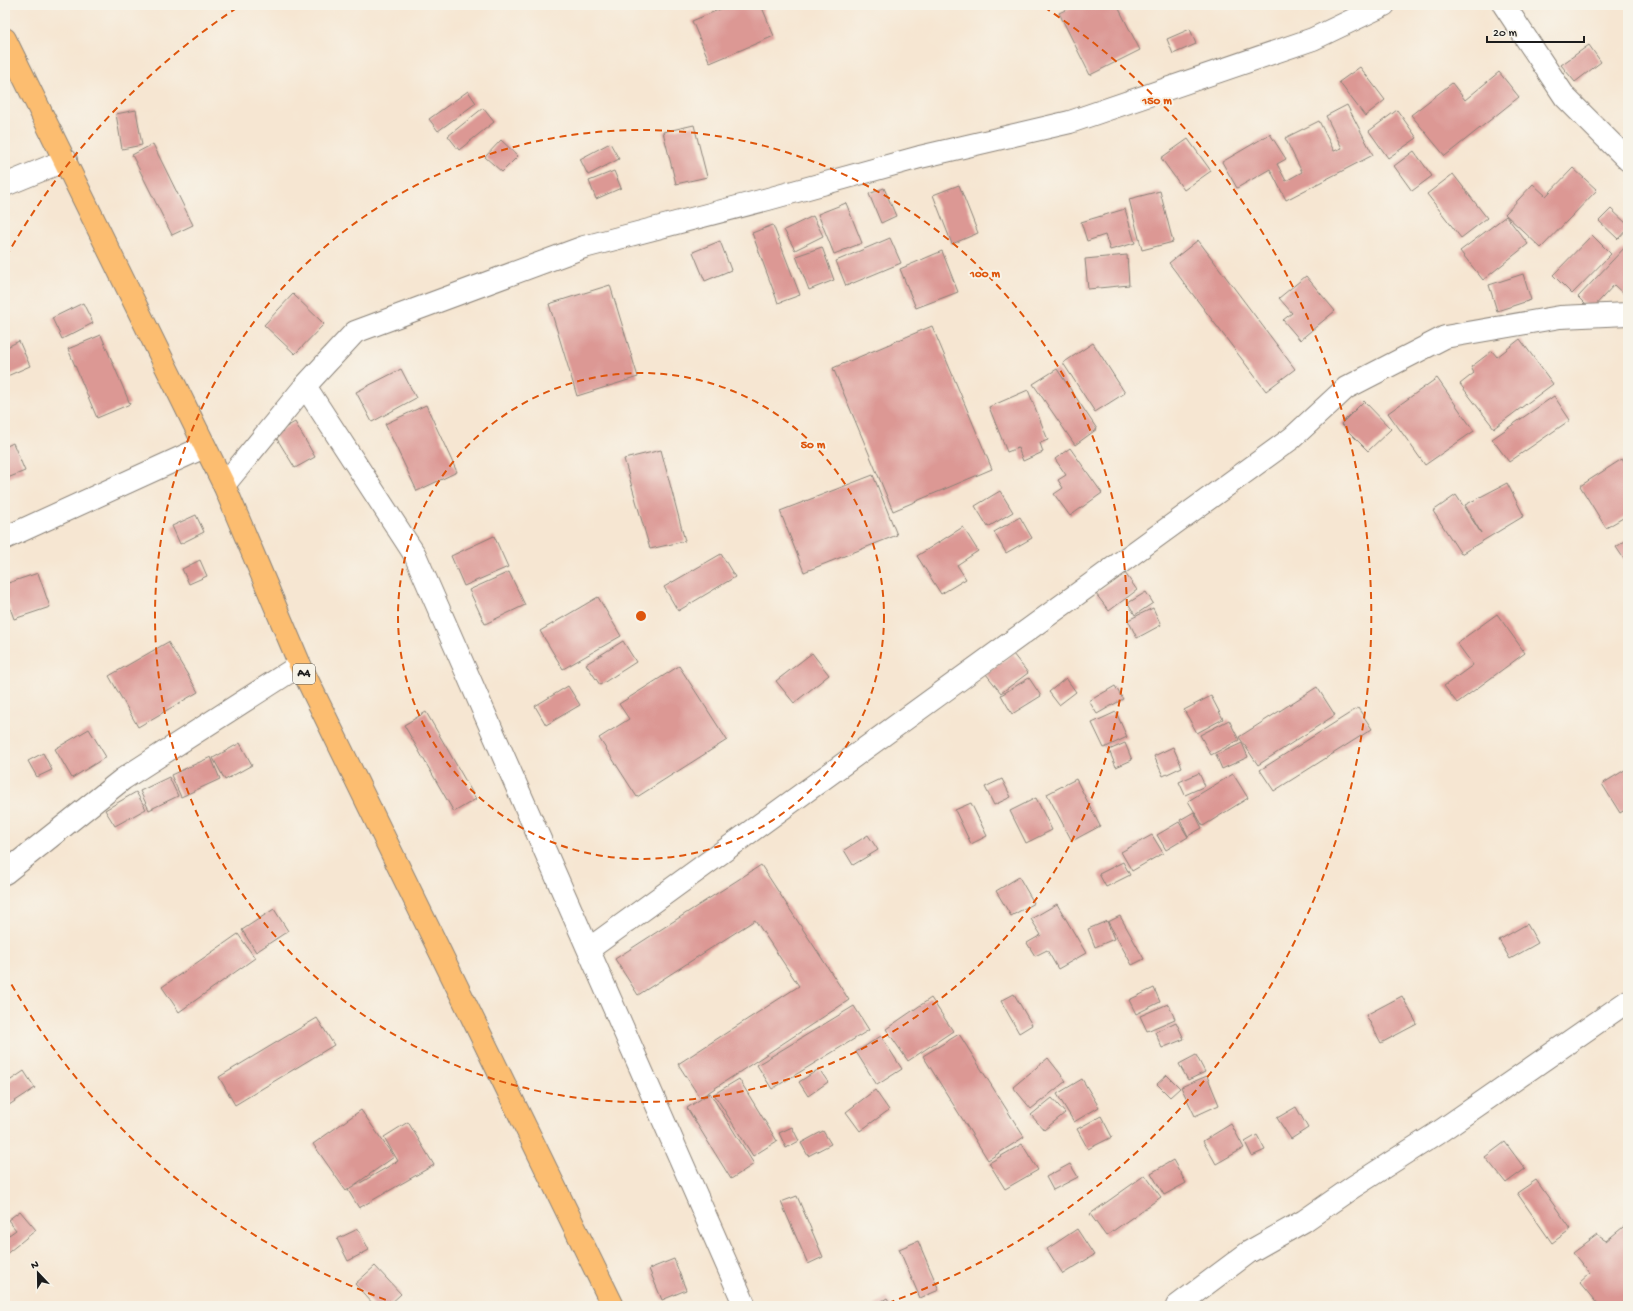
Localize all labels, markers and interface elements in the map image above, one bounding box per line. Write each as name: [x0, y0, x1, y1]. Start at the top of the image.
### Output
scale bar: [1487, 18, 1584, 44]
text: 20 m: [1493, 27, 1518, 41]
text: 150 m: [1141, 95, 1172, 109]
text: 100 m: [969, 268, 1000, 282]
text: 50 m: [801, 439, 826, 453]
centre of rings: [634, 609, 648, 623]
road number: A4: [293, 664, 315, 684]
north arrow: [18, 1253, 58, 1293]
text: N: [29, 1259, 41, 1272]

